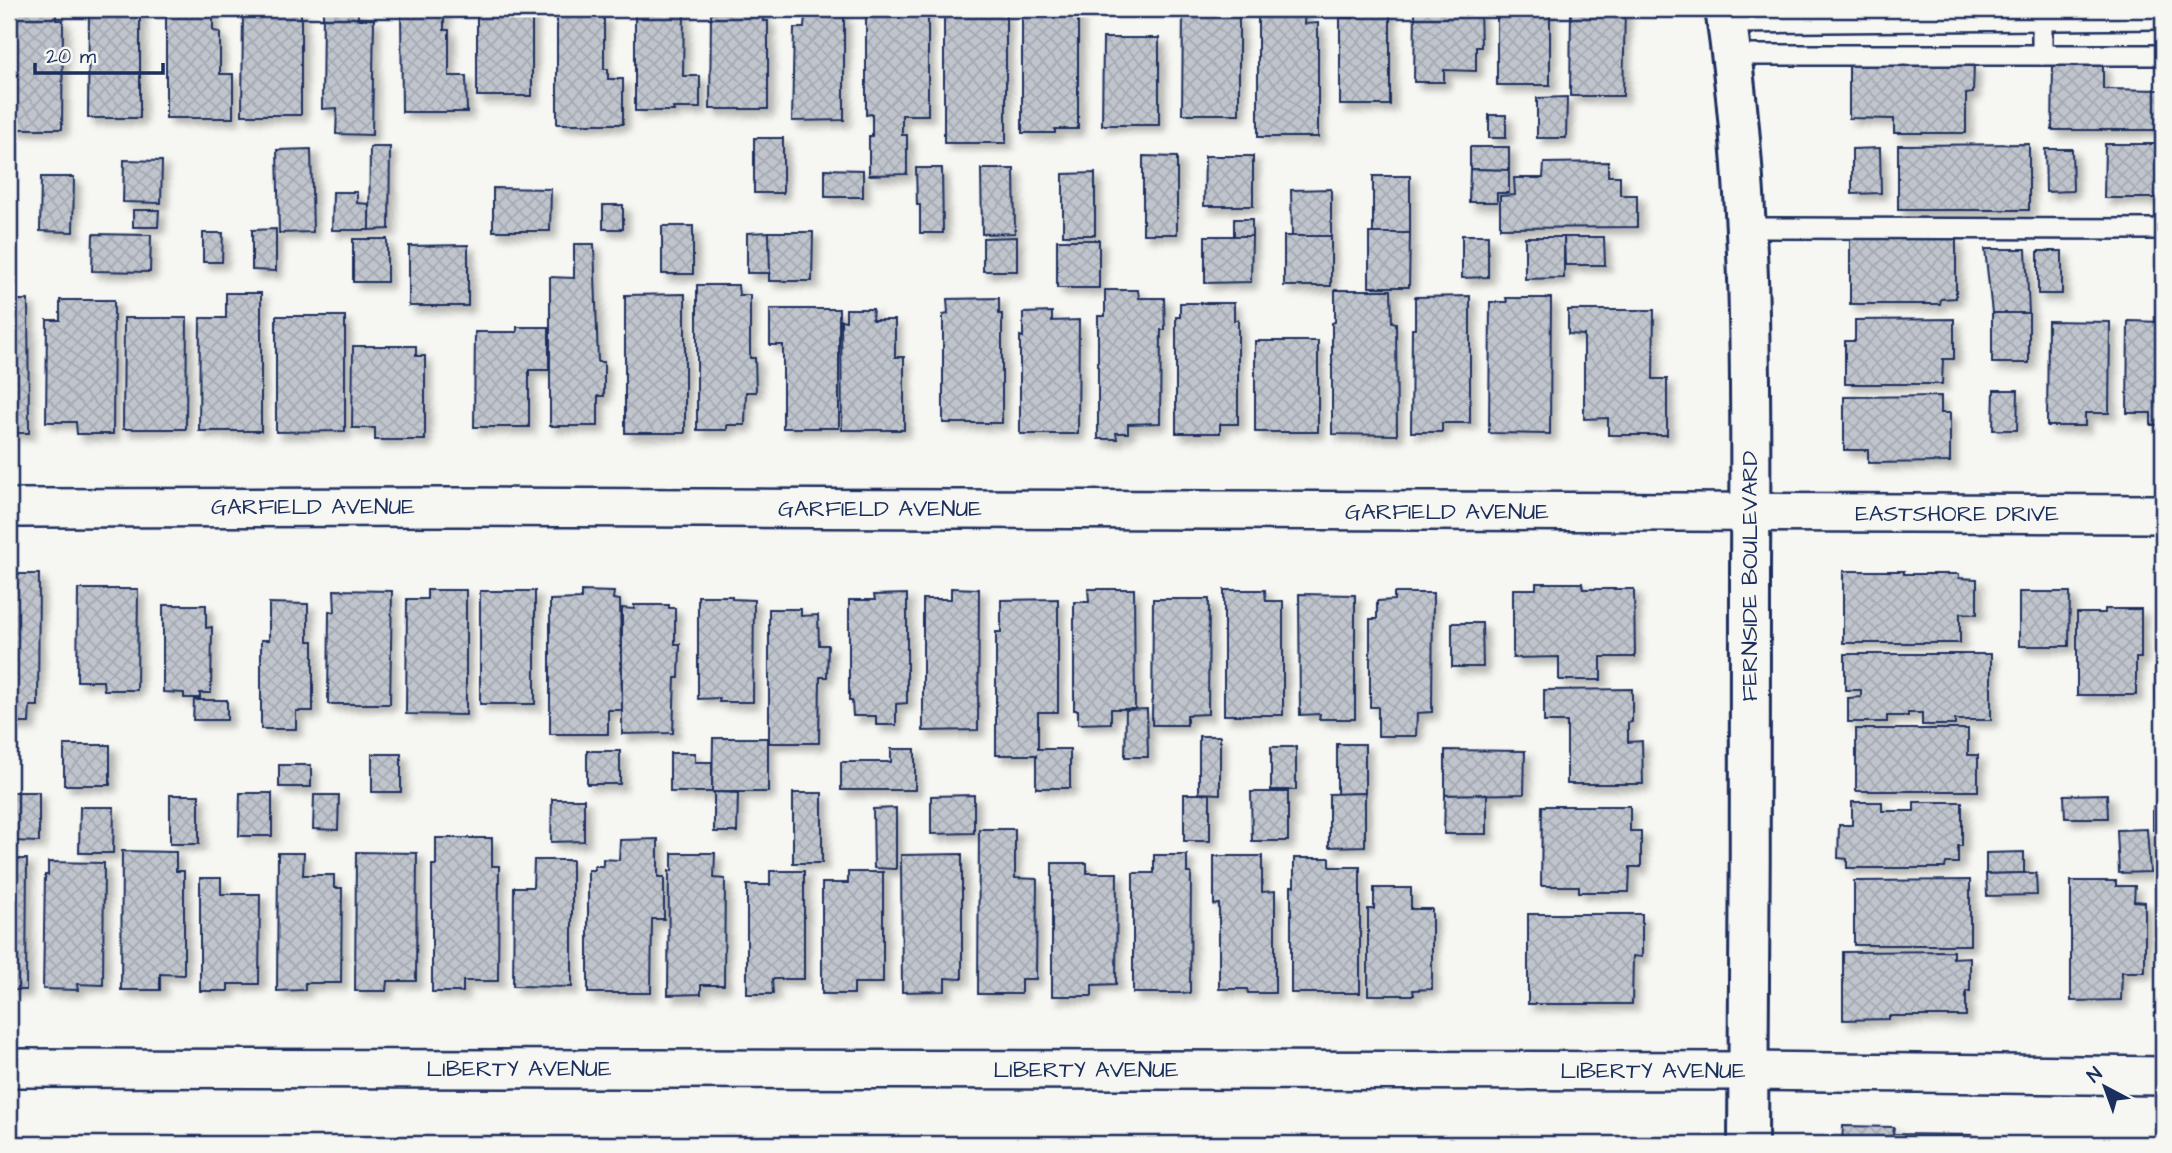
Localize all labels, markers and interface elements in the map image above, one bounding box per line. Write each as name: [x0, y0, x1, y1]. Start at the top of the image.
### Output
scale bar: [35, 32, 163, 76]
text: 20 m: [46, 42, 97, 71]
street label: FERNSIDE BOULEVARD: [1734, 450, 1766, 702]
street label: GARFIELD AVENUE: [211, 491, 415, 523]
street label: GARFIELD AVENUE: [778, 493, 982, 525]
street label: GARFIELD AVENUE: [1345, 496, 1549, 528]
street label: EASTSHORE DRIVE: [1855, 498, 2059, 530]
north arrow: [2070, 1052, 2140, 1122]
street label: LIBERTY AVENUE: [426, 1053, 612, 1085]
street label: LIBERTY AVENUE: [993, 1054, 1179, 1086]
street label: LIBERTY AVENUE: [1560, 1055, 1746, 1087]
text: N: [2081, 1061, 2108, 1089]

